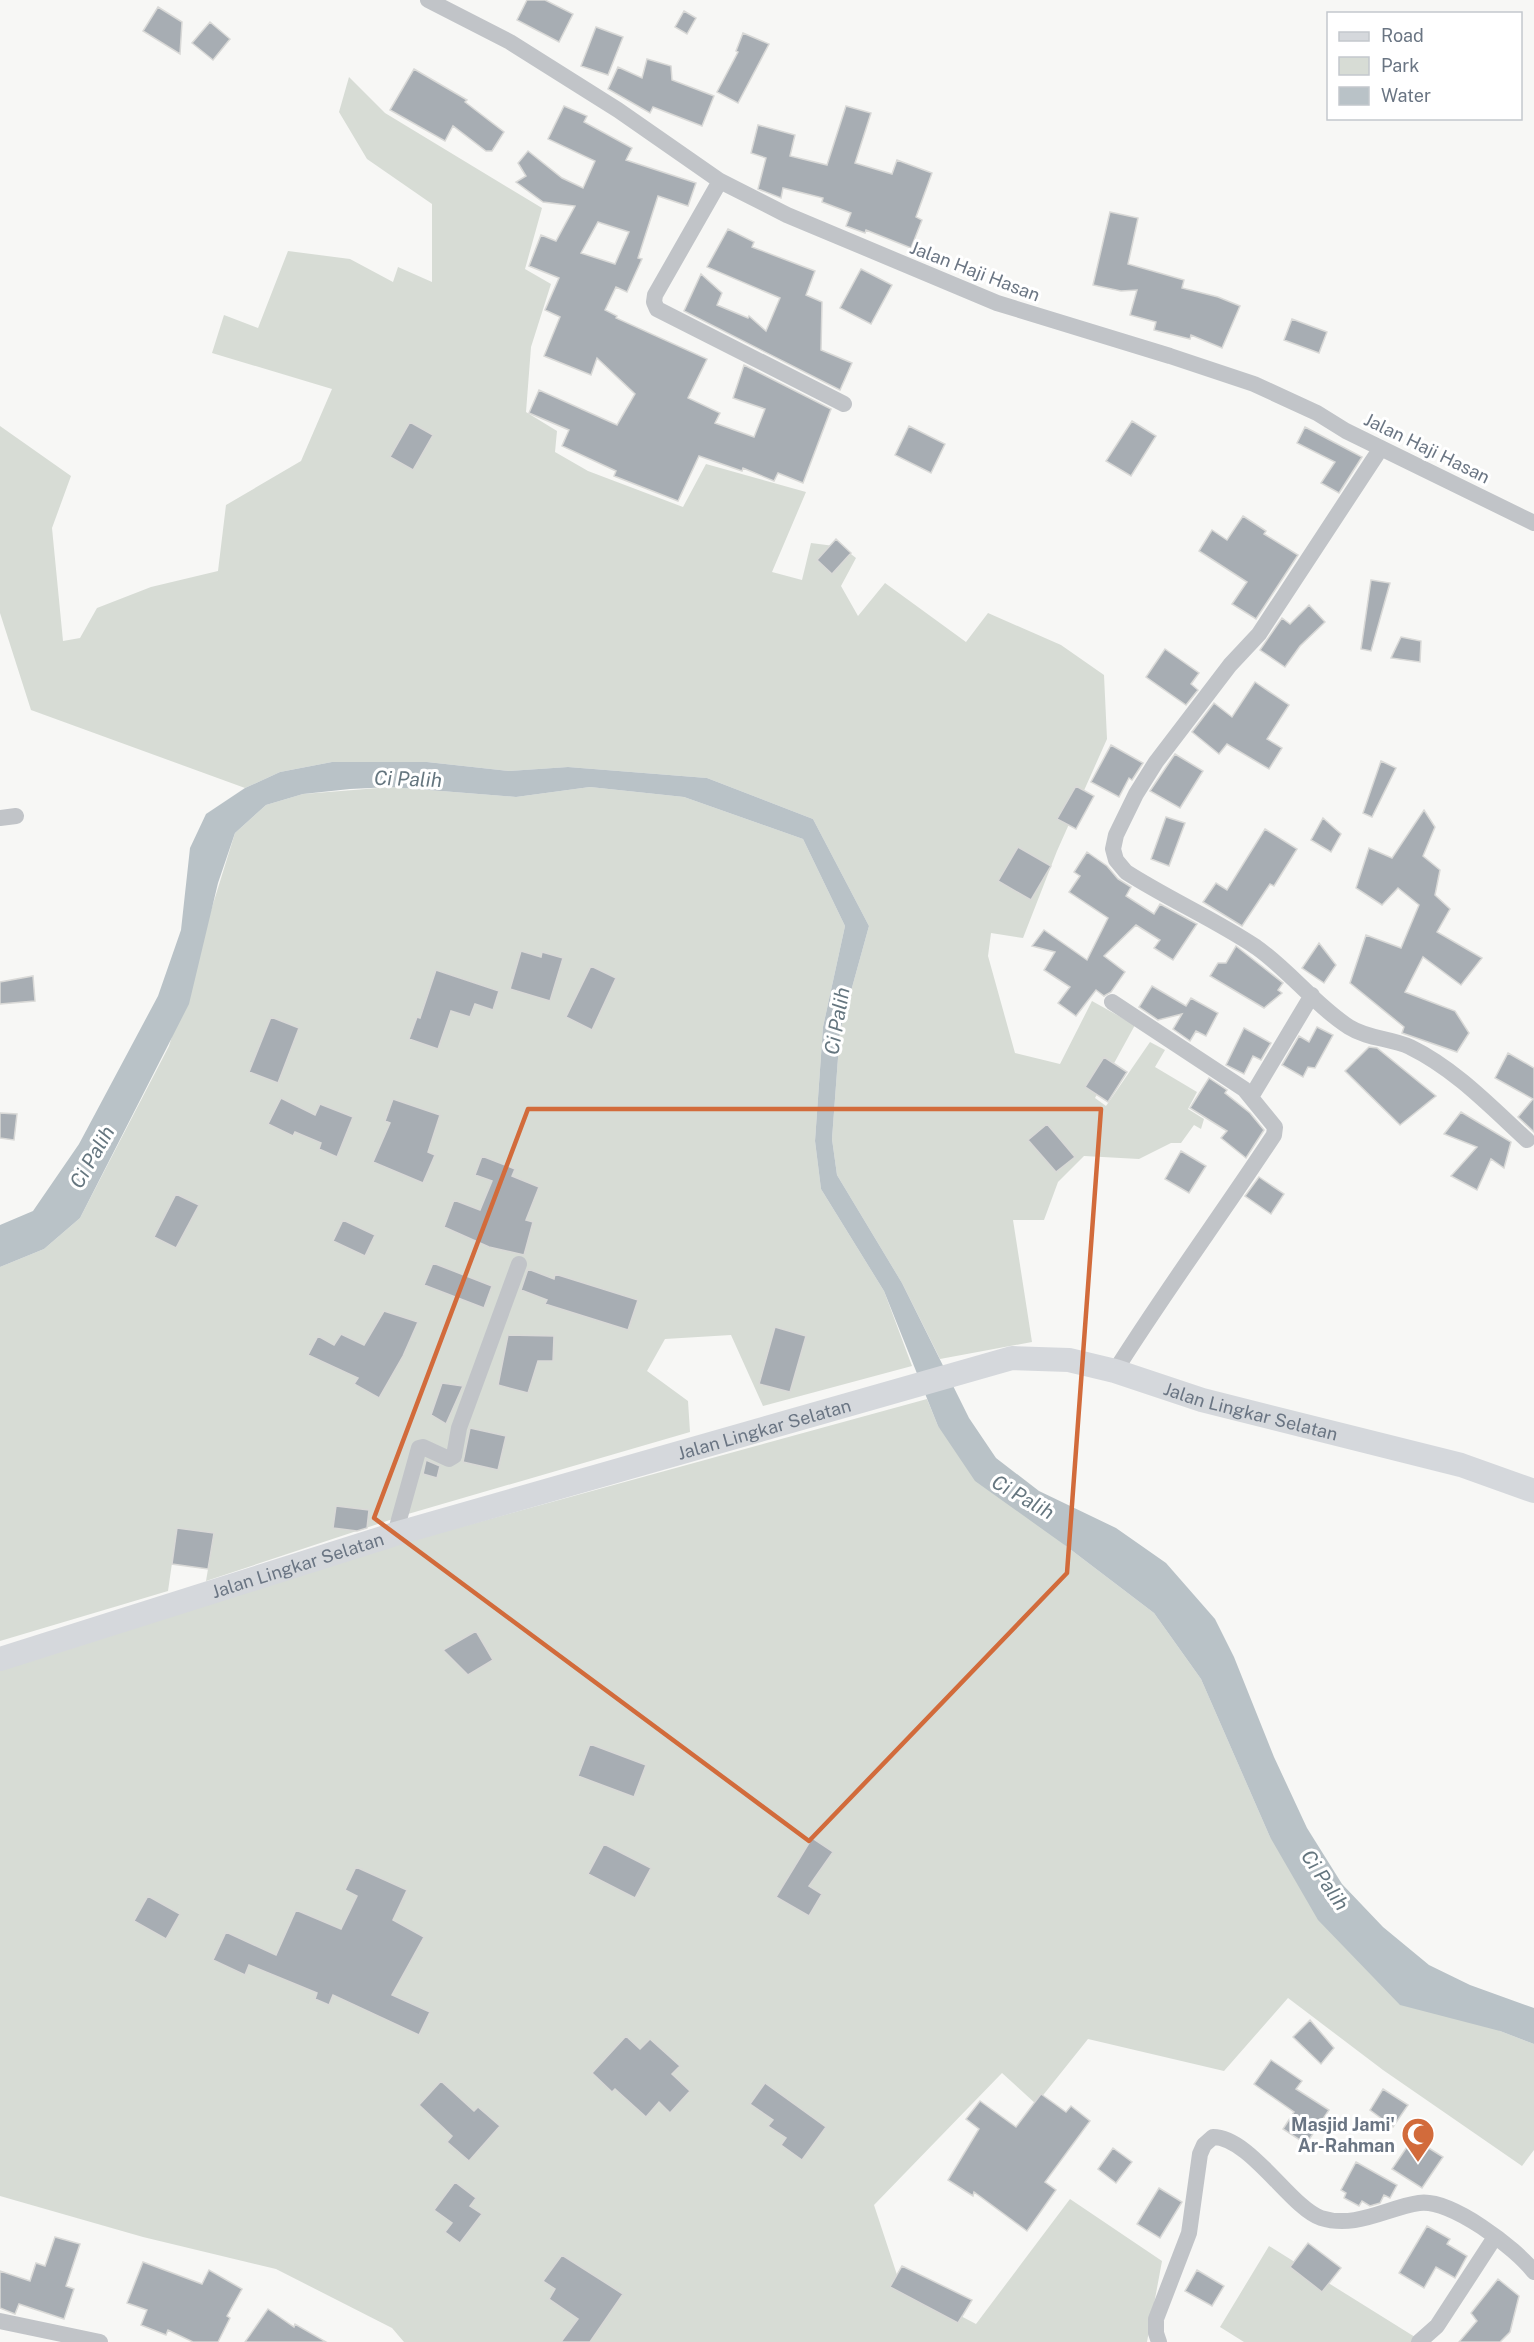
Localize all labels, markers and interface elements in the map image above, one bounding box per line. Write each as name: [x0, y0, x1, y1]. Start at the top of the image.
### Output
legend: [1327, 12, 1522, 120]
text: Road: [1381, 25, 1424, 46]
text: Park: [1381, 55, 1419, 76]
text: Water: [1381, 85, 1431, 106]
street label: Jalan Haji Hasan: [907, 237, 1043, 305]
street label: Jalan Haji Hasan: [1361, 408, 1493, 488]
water label: Ci Palih: [374, 766, 442, 792]
water label: Ci Palih: [819, 985, 855, 1057]
water label: Ci Palih: [65, 1122, 119, 1192]
street label: Jalan Lingkar Selatan: [1161, 1377, 1340, 1444]
street label: Jalan Lingkar Selatan: [675, 1394, 853, 1463]
water label: Ci Palih: [988, 1470, 1058, 1524]
street label: Jalan Lingkar Selatan: [209, 1528, 386, 1602]
water label: Ci Palih: [1296, 1845, 1354, 1915]
place label: Masjid Jami' Ar-Rahman: [1291, 2114, 1395, 2156]
mosque icon: Masjid Jami' Ar-Rahman: [1400, 2116, 1436, 2163]

